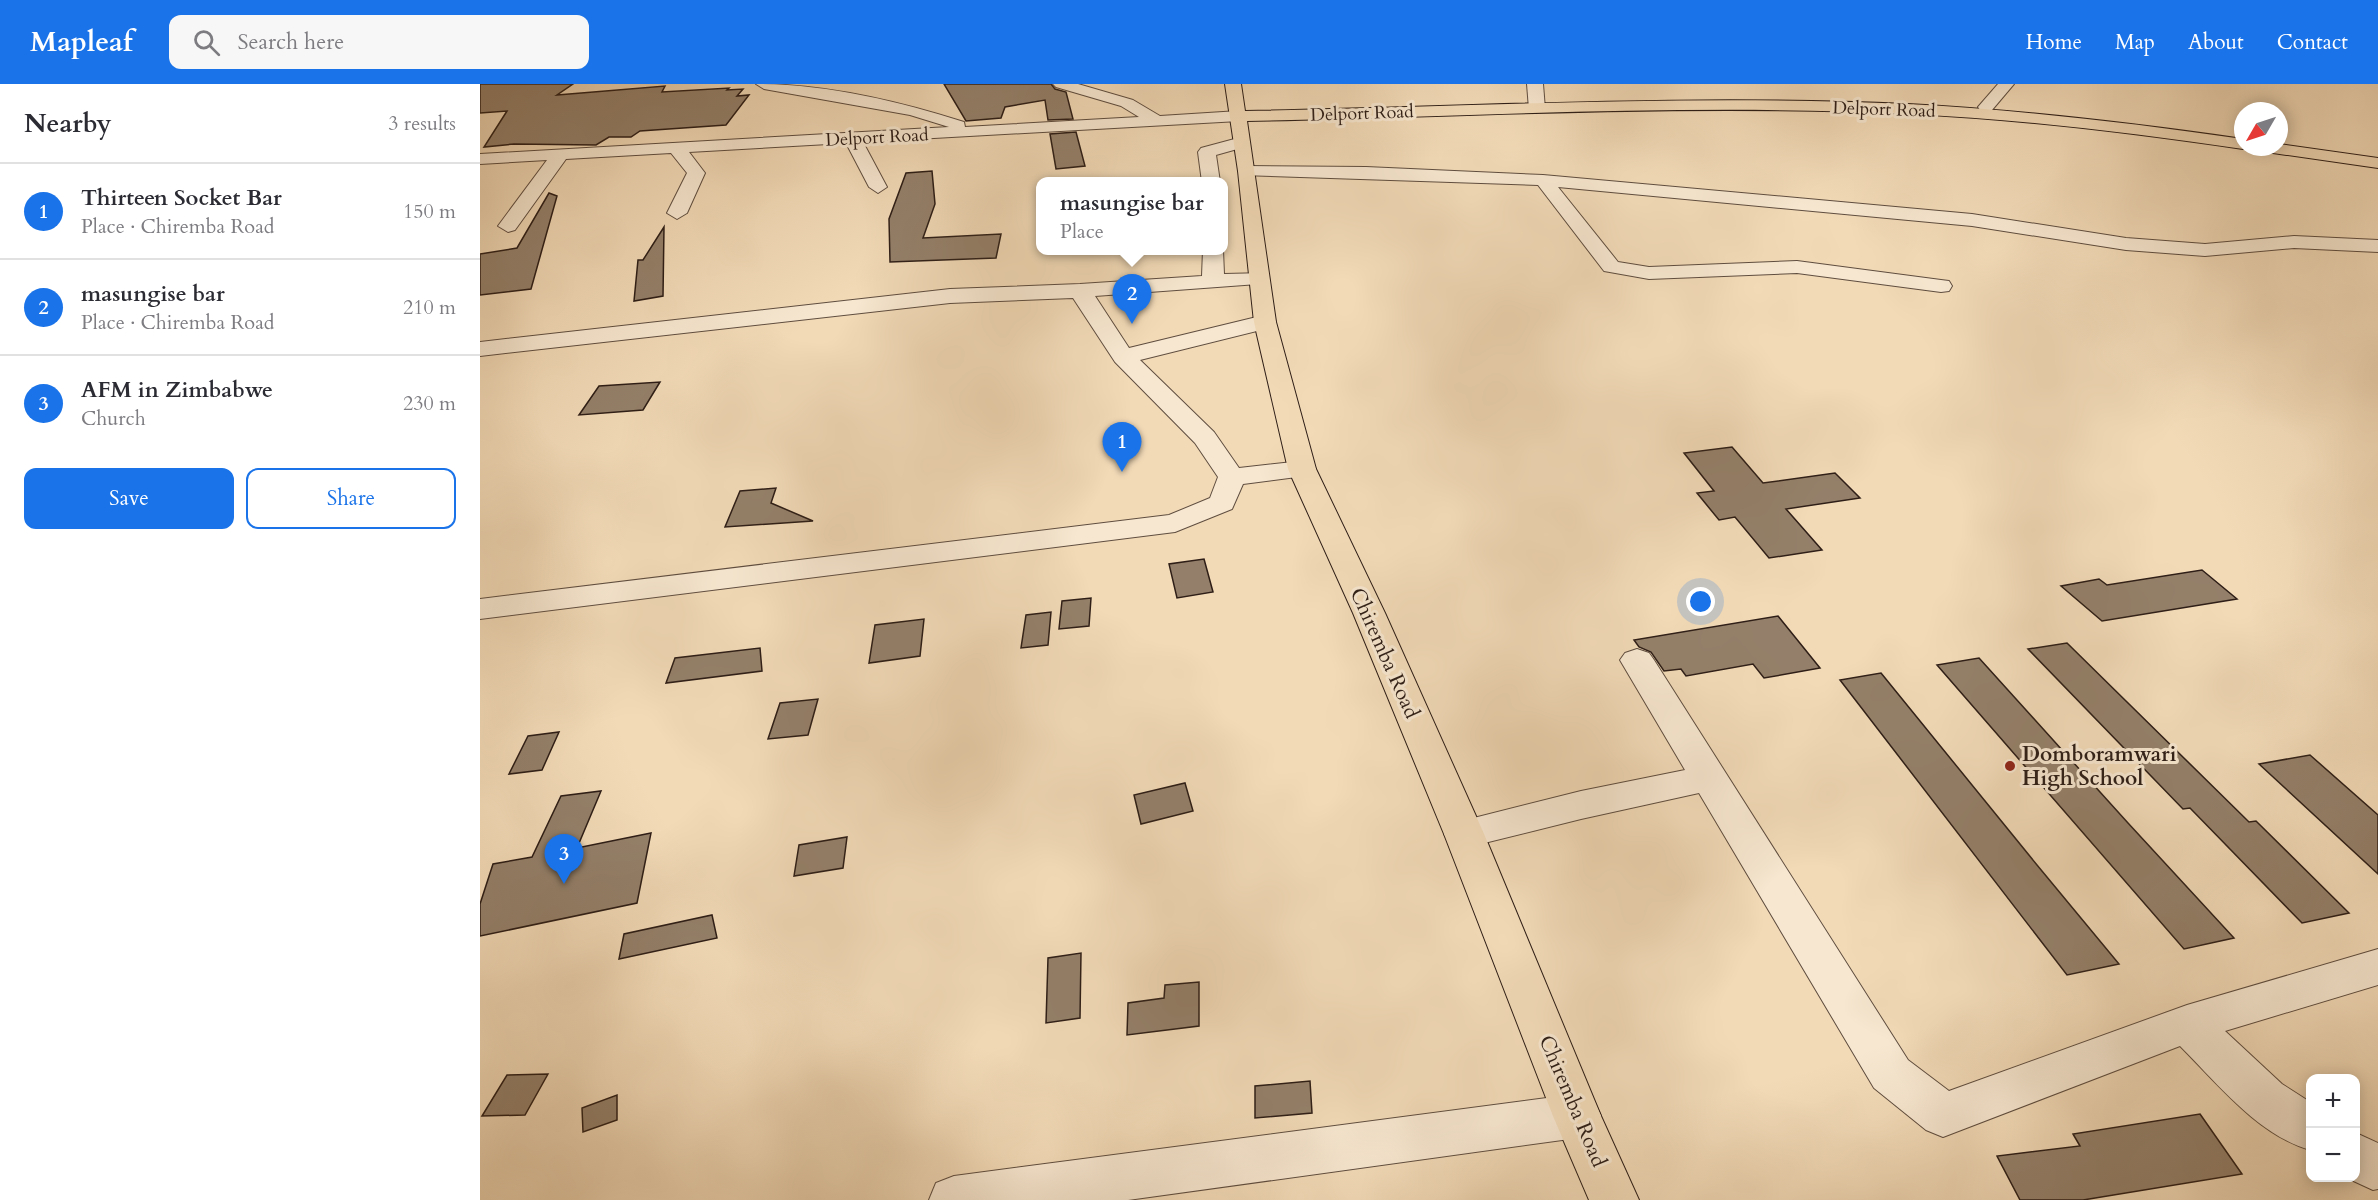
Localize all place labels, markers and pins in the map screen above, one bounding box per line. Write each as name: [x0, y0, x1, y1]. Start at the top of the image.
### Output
pin: 2: [1112, 274, 1152, 324]
pin: 1: [1102, 422, 1142, 472]
place label: Domboramwari High School: [2022, 740, 2177, 793]
marker: Domboramwari High School: [2003, 759, 2017, 773]
pin: 3: [544, 834, 584, 884]

